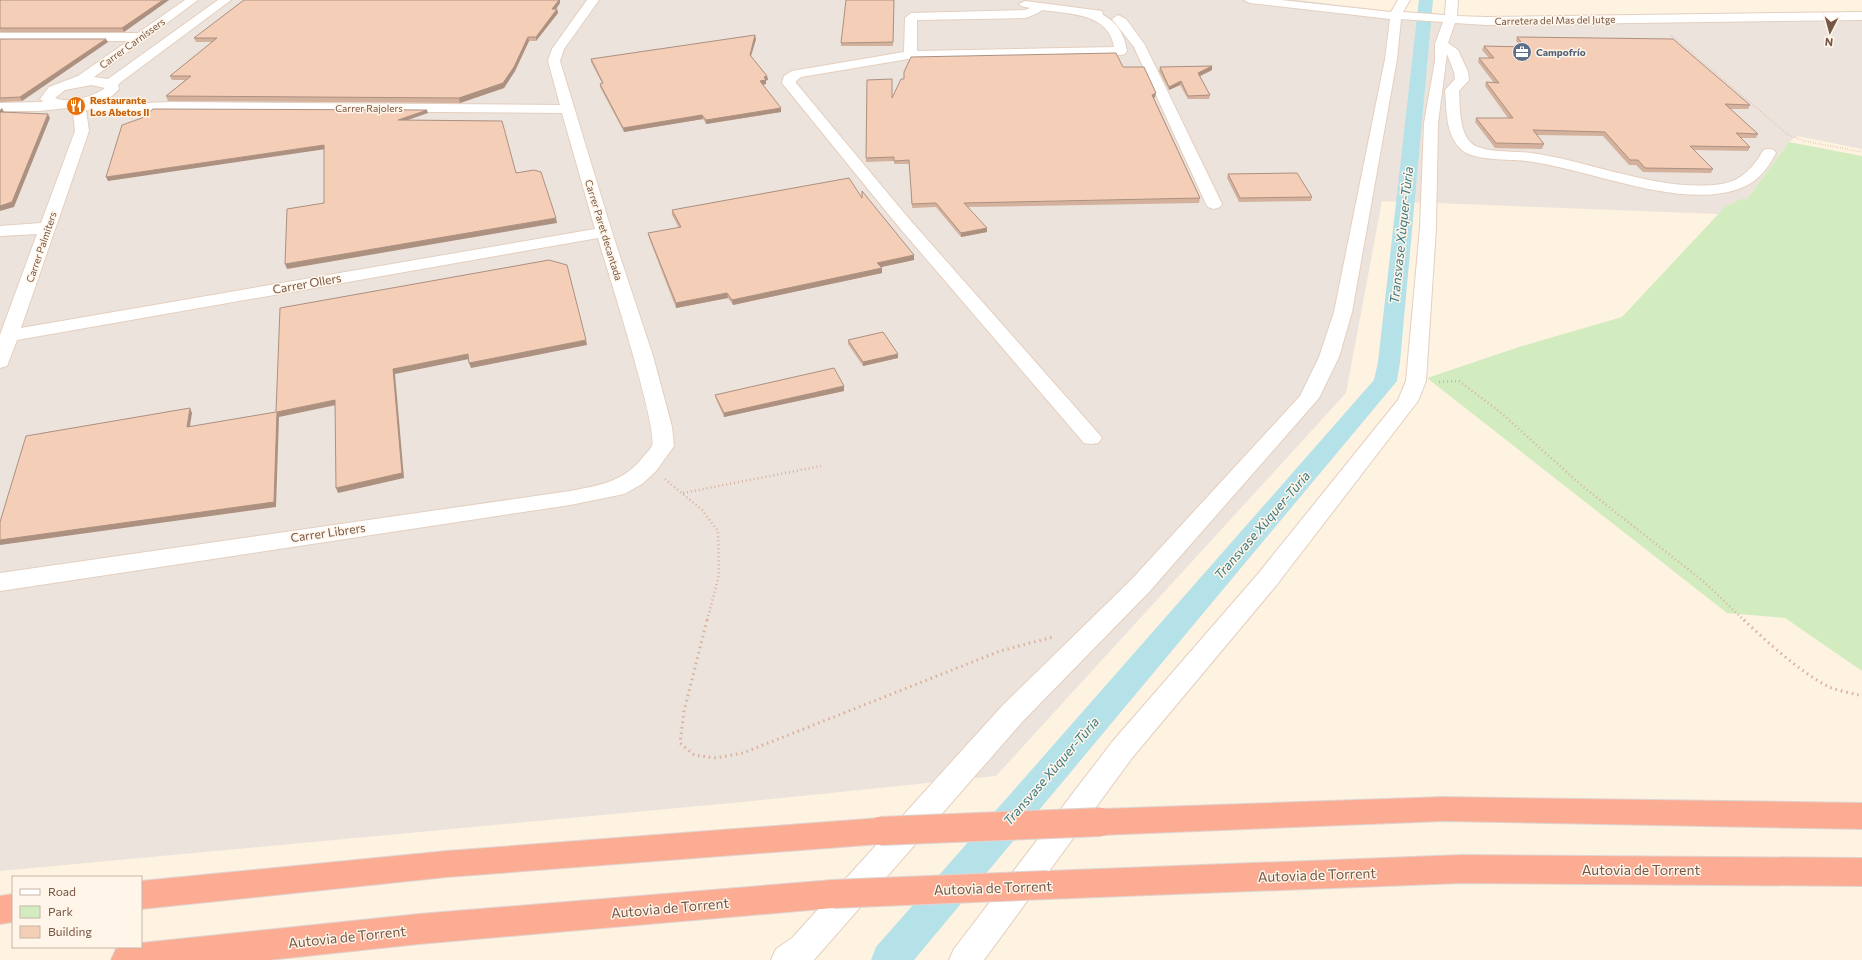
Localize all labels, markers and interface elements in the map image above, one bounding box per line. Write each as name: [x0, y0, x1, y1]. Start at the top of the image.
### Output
north arrow: [1810, 12, 1850, 52]
street label: Carretera del Mas del Jutge: [1494, 13, 1616, 27]
street label: Carrer Carnissers: [97, 15, 168, 71]
text: N: [1824, 36, 1834, 49]
office icon: Campofrío: [1511, 41, 1533, 63]
place label: Campofrío: [1536, 46, 1586, 58]
place label: Restaurante Los Abetos II: [90, 94, 150, 118]
restaurant icon: Restaurante Los Abetos II: [65, 95, 87, 117]
street label: Carrer Rajolers: [335, 102, 403, 114]
water label: Transvase Xùquer-Tùria: [1386, 165, 1416, 304]
street label: Carrer Paret decantada: [583, 178, 625, 282]
street label: Carrer Palmiters: [23, 210, 59, 284]
street label: Carrer Ollers: [271, 270, 342, 296]
water label: Transvase Xùquer-Tùria: [1211, 468, 1313, 582]
street label: Carrer Librers: [290, 520, 366, 544]
water label: Transvase Xùquer-Tùria: [1000, 714, 1102, 828]
street label: Autovia de Torrent: [1582, 861, 1700, 878]
street label: Autovia de Torrent: [1258, 864, 1377, 885]
legend: [12, 876, 142, 948]
street label: Autovia de Torrent: [934, 877, 1053, 898]
text: Road: [48, 884, 76, 898]
street label: Autovia de Torrent: [610, 894, 730, 921]
text: Park: [48, 904, 74, 918]
street label: Autovia de Torrent: [287, 922, 407, 951]
text: Building: [48, 924, 92, 938]

